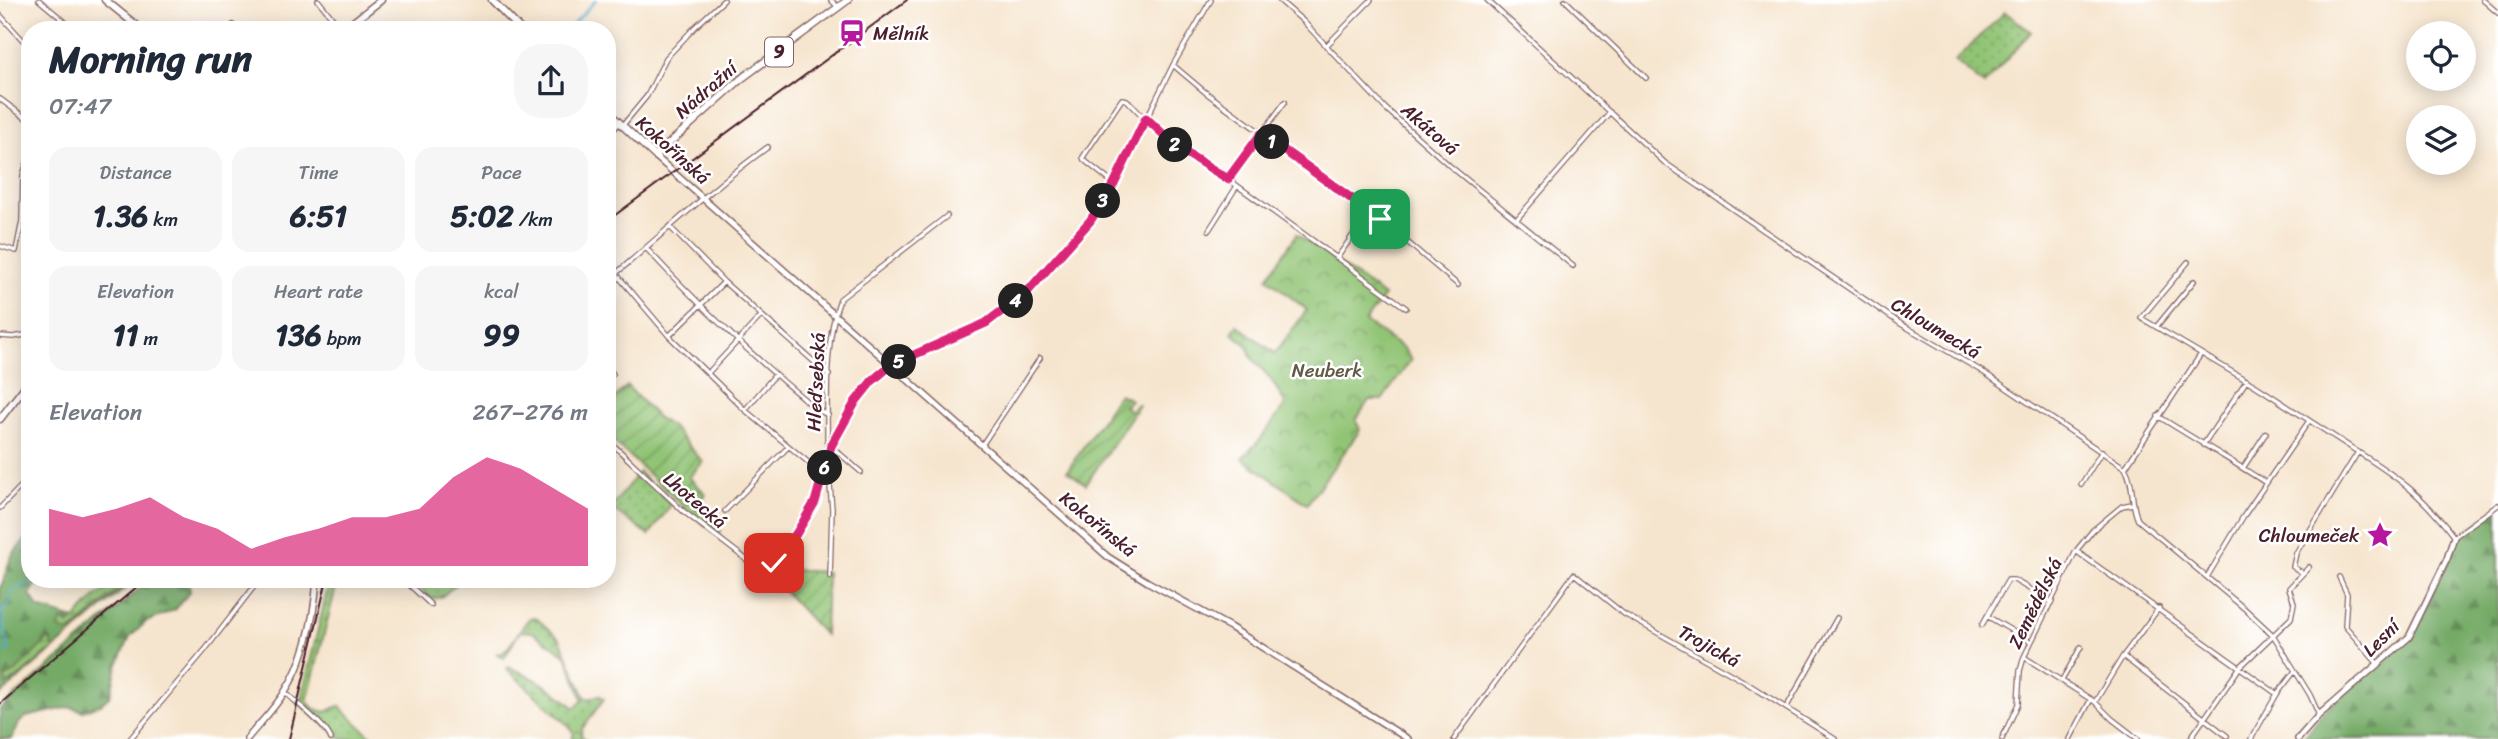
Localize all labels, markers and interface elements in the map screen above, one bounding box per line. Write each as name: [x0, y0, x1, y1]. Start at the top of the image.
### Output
place label: Mělník: [873, 17, 929, 50]
station icon: Mělník: [837, 18, 867, 48]
map controls: [2406, 21, 2476, 175]
button: locate: [2406, 21, 2476, 91]
text: Morning run: [49, 26, 252, 93]
road number: 9: [765, 38, 793, 66]
button: share: [514, 44, 588, 118]
street label: Nádražní: [667, 51, 747, 127]
text: 07:47: [49, 86, 111, 127]
street label: Akátová: [1393, 93, 1467, 164]
button: layers: [2406, 105, 2476, 175]
street label: Kokořínská: [628, 107, 718, 193]
pin: 1: [1254, 124, 1290, 160]
text: 1: [1267, 125, 1276, 158]
pin: 2: [1158, 128, 1192, 162]
text: 2: [1169, 128, 1180, 161]
text: Distance: [99, 156, 172, 189]
text: Time: [298, 156, 339, 189]
text: Pace: [481, 156, 522, 189]
pin: 3: [1086, 184, 1120, 218]
text: 3: [1097, 184, 1108, 217]
text: 1.36: [93, 189, 148, 243]
text: 6:51: [290, 189, 347, 243]
text: 5:02: [450, 189, 514, 243]
pin: [1350, 189, 1410, 249]
icon: arrive: [1361, 200, 1399, 238]
text: km: [148, 203, 178, 236]
text: /km: [514, 203, 553, 236]
text: Elevation: [97, 275, 174, 308]
text: Heart rate: [274, 275, 363, 308]
text: kcal: [484, 275, 519, 308]
pin: 4: [998, 284, 1034, 318]
text: 4: [1010, 284, 1021, 317]
street label: Chloumecká: [1885, 288, 1988, 368]
text: 11: [113, 308, 139, 362]
text: 136: [275, 308, 322, 362]
text: 99: [483, 308, 520, 362]
text: m: [139, 322, 158, 355]
text: bpm: [322, 322, 362, 355]
street label: Hleďsebská: [797, 331, 835, 432]
pin: 5: [881, 344, 916, 380]
text: 5: [893, 345, 904, 378]
park label: Neuberk: [1292, 354, 1362, 387]
text: Elevation: [49, 392, 142, 433]
text: 267–276 m: [472, 392, 588, 433]
pin: 6: [808, 450, 842, 486]
text: 6: [819, 451, 830, 484]
street label: Lhotecká: [655, 463, 735, 537]
street label: Kokořínská: [1052, 482, 1144, 566]
place label: Chloumeček: [2259, 519, 2360, 552]
place icon: Chloumeček: [2365, 520, 2395, 550]
pin: [744, 533, 804, 593]
icon: check: [755, 544, 793, 582]
street label: Zemědělská: [1999, 551, 2072, 654]
street label: Lesní: [2354, 609, 2410, 665]
street label: Trojická: [1672, 615, 1747, 677]

